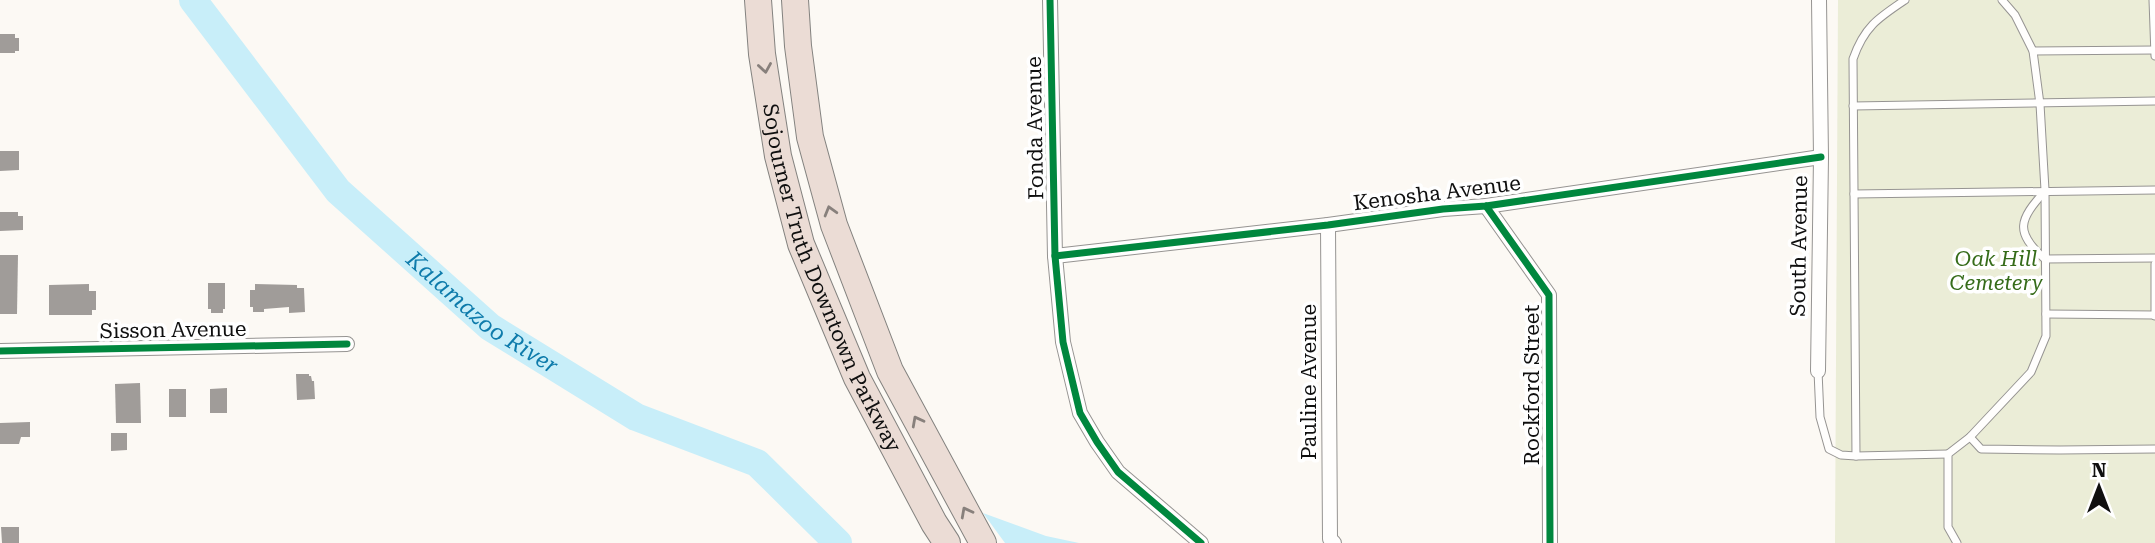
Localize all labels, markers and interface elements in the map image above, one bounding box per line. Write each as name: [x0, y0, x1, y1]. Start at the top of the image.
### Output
street label: Fonda Avenue: [1022, 56, 1048, 200]
one-way arrow: [757, 62, 772, 74]
street label: Sojourner Truth Downtown Parkway: [758, 102, 906, 457]
street label: Kenosha Avenue: [1352, 171, 1522, 215]
street label: South Avenue: [1786, 175, 1812, 317]
one-way arrow: [824, 205, 839, 217]
water label: Kalamazoo River: [400, 245, 563, 379]
park label: Oak Hill Cemetery: [1950, 247, 2043, 295]
street label: Pauline Avenue: [1297, 304, 1321, 460]
street label: Rockford Street: [1520, 305, 1544, 465]
street label: Sisson Avenue: [99, 317, 247, 343]
one-way arrow: [912, 416, 925, 428]
north arrow: [2064, 452, 2134, 522]
text: N: [2092, 459, 2107, 482]
one-way arrow: [961, 507, 974, 519]

